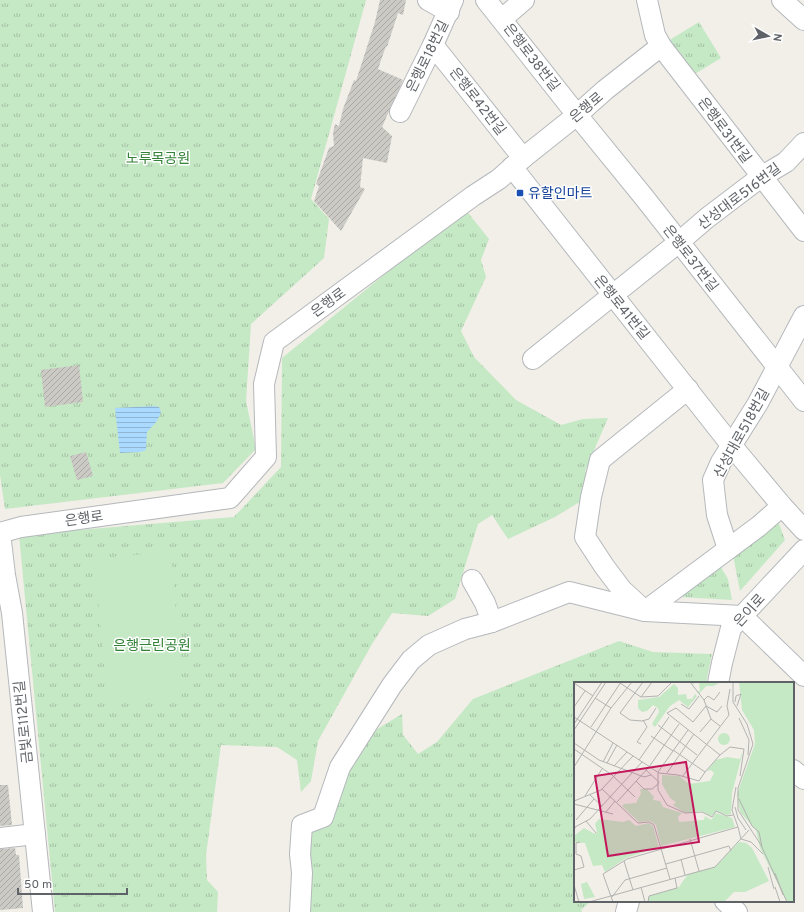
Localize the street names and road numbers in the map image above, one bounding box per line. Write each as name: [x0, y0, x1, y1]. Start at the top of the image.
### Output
street label: 은행로18번길: [404, 18, 453, 96]
street label: 은행로38번길: [499, 21, 563, 95]
street label: 은행로42번길: [445, 65, 509, 139]
street label: 은행로: [567, 89, 607, 127]
street label: 은행로31번길: [694, 95, 754, 167]
street label: 산성대로516번길: [695, 160, 785, 234]
street label: 은행로37번길: [658, 222, 721, 296]
street label: 은행로41번길: [590, 272, 652, 344]
street label: 은행로: [308, 285, 350, 321]
street label: 산성대로518번길: [711, 386, 774, 481]
street label: 은행로: [64, 508, 105, 531]
street label: 은이로: [731, 591, 769, 631]
street label: 금빛로112번길: [12, 679, 37, 764]

